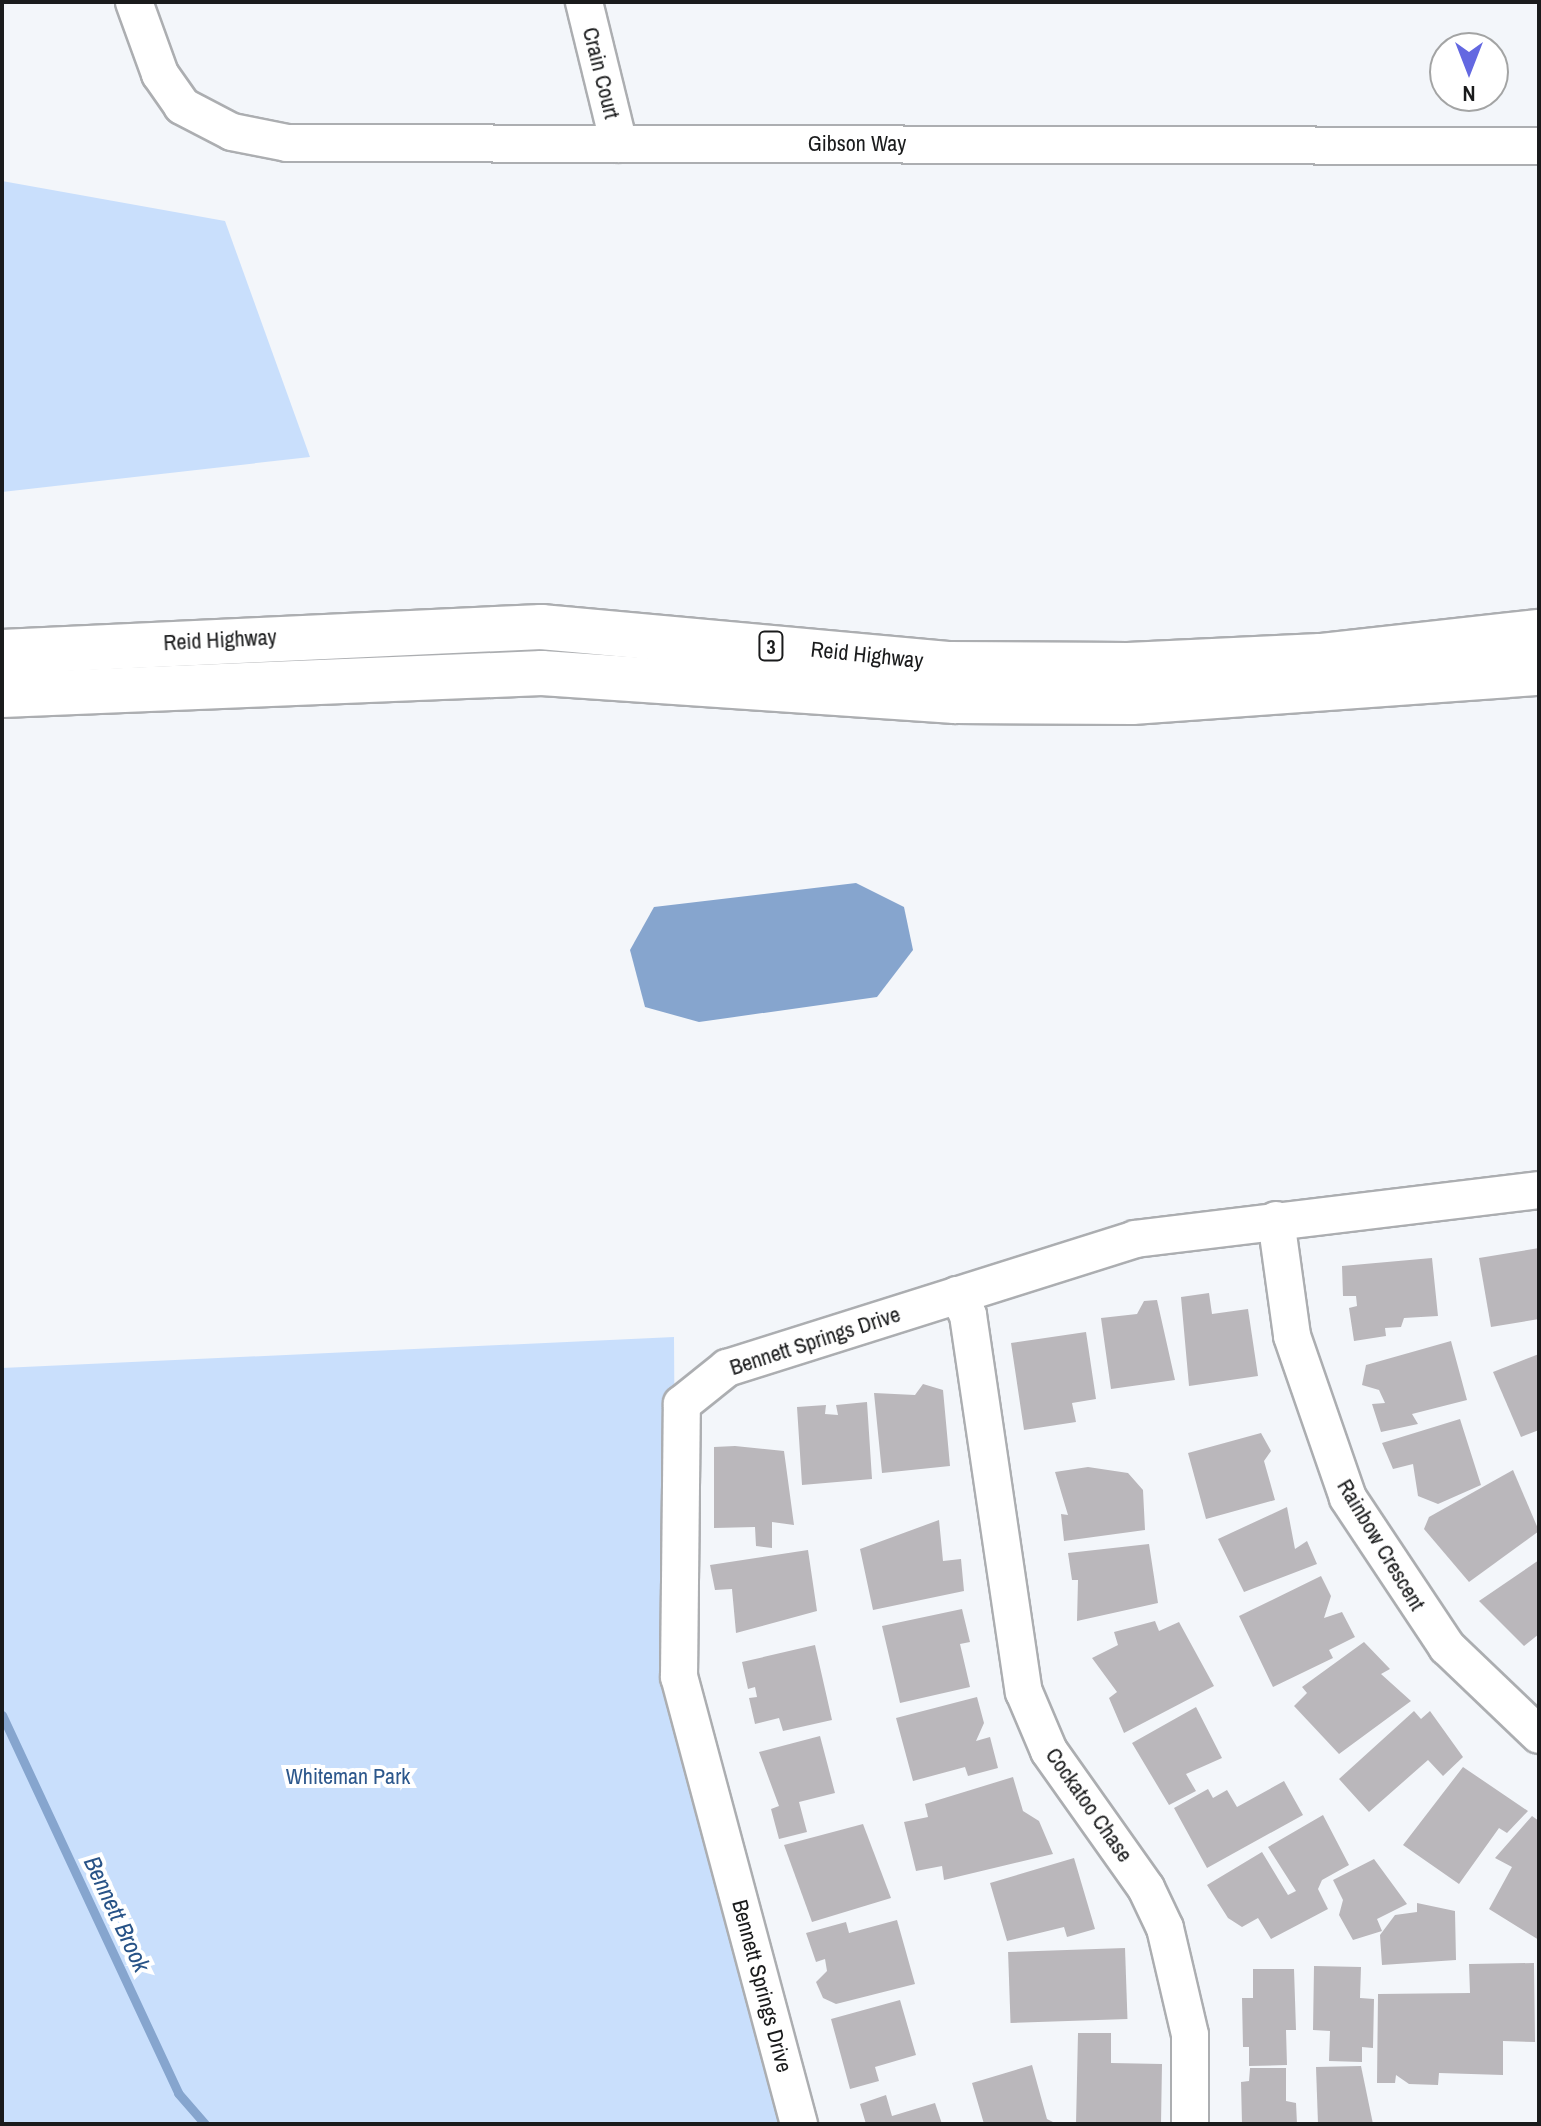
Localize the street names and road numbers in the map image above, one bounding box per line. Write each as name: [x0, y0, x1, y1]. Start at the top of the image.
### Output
street label: Crain Court: [577, 25, 625, 121]
street label: Gibson Way: [808, 131, 906, 157]
street label: Reid Highway: [163, 624, 277, 656]
road number: 3: [757, 630, 785, 662]
street label: Reid Highway: [809, 636, 925, 674]
street label: Bennett Springs Drive: [727, 1301, 903, 1381]
street label: Rainbow Crescent: [1331, 1475, 1431, 1615]
street label: Cockatoo Chase: [1040, 1743, 1138, 1867]
street label: Bennett Springs Drive: [726, 1897, 798, 2075]

